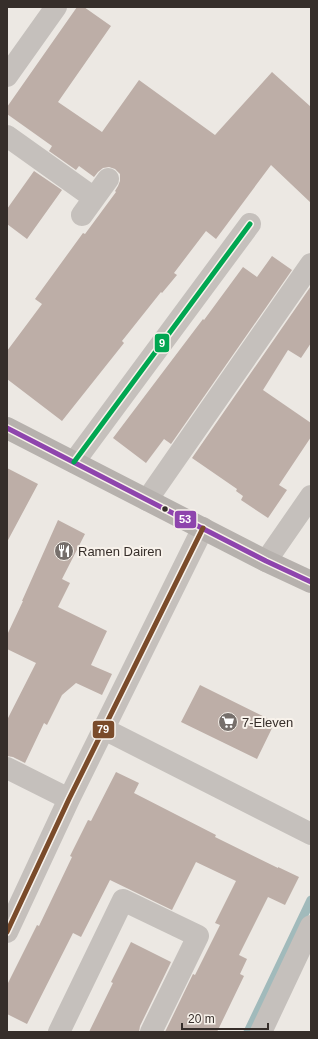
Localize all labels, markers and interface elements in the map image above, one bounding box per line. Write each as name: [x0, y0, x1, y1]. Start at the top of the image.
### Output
line badge: 9: [154, 333, 170, 353]
text: 9: [159, 337, 165, 349]
unlabelled marker: [160, 504, 170, 514]
line badge: 53: [174, 510, 197, 529]
text: 53: [179, 513, 191, 525]
restaurant icon: Ramen Dairen: [53, 540, 75, 562]
place label: Ramen Dairen: [78, 544, 162, 559]
supermarket icon: 7-Eleven: [217, 711, 239, 733]
place label: 7-Eleven: [242, 715, 293, 730]
line badge: 79: [92, 720, 115, 739]
text: 79: [97, 723, 109, 735]
scale bar: [182, 1005, 268, 1031]
text: 20 m: [188, 1012, 215, 1026]

